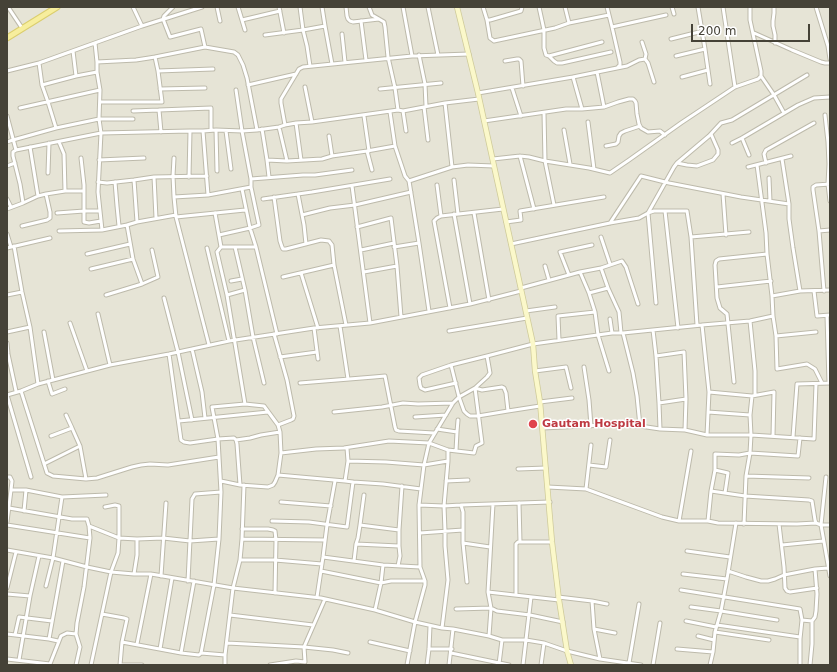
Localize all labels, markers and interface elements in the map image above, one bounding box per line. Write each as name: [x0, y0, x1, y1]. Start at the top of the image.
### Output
scale bar: [693, 16, 812, 42]
text: 200 m: [698, 24, 736, 38]
place label: Gautam Hospital: [542, 417, 646, 431]
marker: Gautam Hospital: [527, 418, 539, 430]

